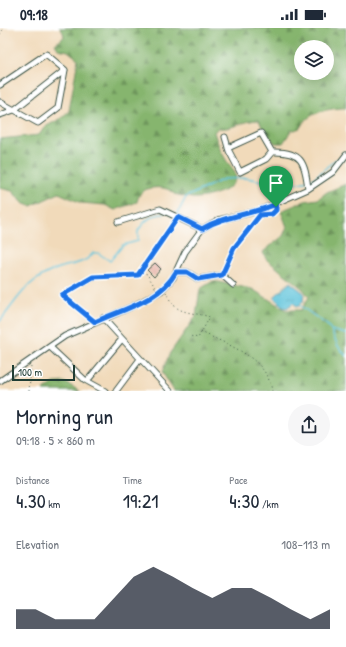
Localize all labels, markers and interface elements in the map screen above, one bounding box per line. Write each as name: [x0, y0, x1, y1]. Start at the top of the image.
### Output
text: 09:18: [20, 4, 48, 25]
map controls: [294, 40, 334, 80]
button: layers: [294, 40, 334, 80]
pin: [259, 166, 293, 207]
icon: arrive: [265, 172, 287, 194]
scale bar: [12, 363, 75, 382]
text: 100 m: [18, 365, 42, 379]
text: Morning run: [16, 401, 113, 431]
button: share: [288, 404, 330, 446]
text: 09:18 · 5 × 860 m: [16, 431, 95, 449]
text: Distance: [16, 473, 50, 487]
text: Time: [123, 473, 142, 487]
text: Pace: [229, 473, 248, 487]
text: 4.30: [16, 487, 46, 514]
text: 19:21: [123, 487, 159, 514]
text: 4:30: [229, 487, 259, 514]
text: km: [46, 497, 60, 511]
text: /km: [259, 497, 279, 511]
text: Elevation: [16, 535, 59, 553]
text: 108–113 m: [281, 535, 330, 553]

